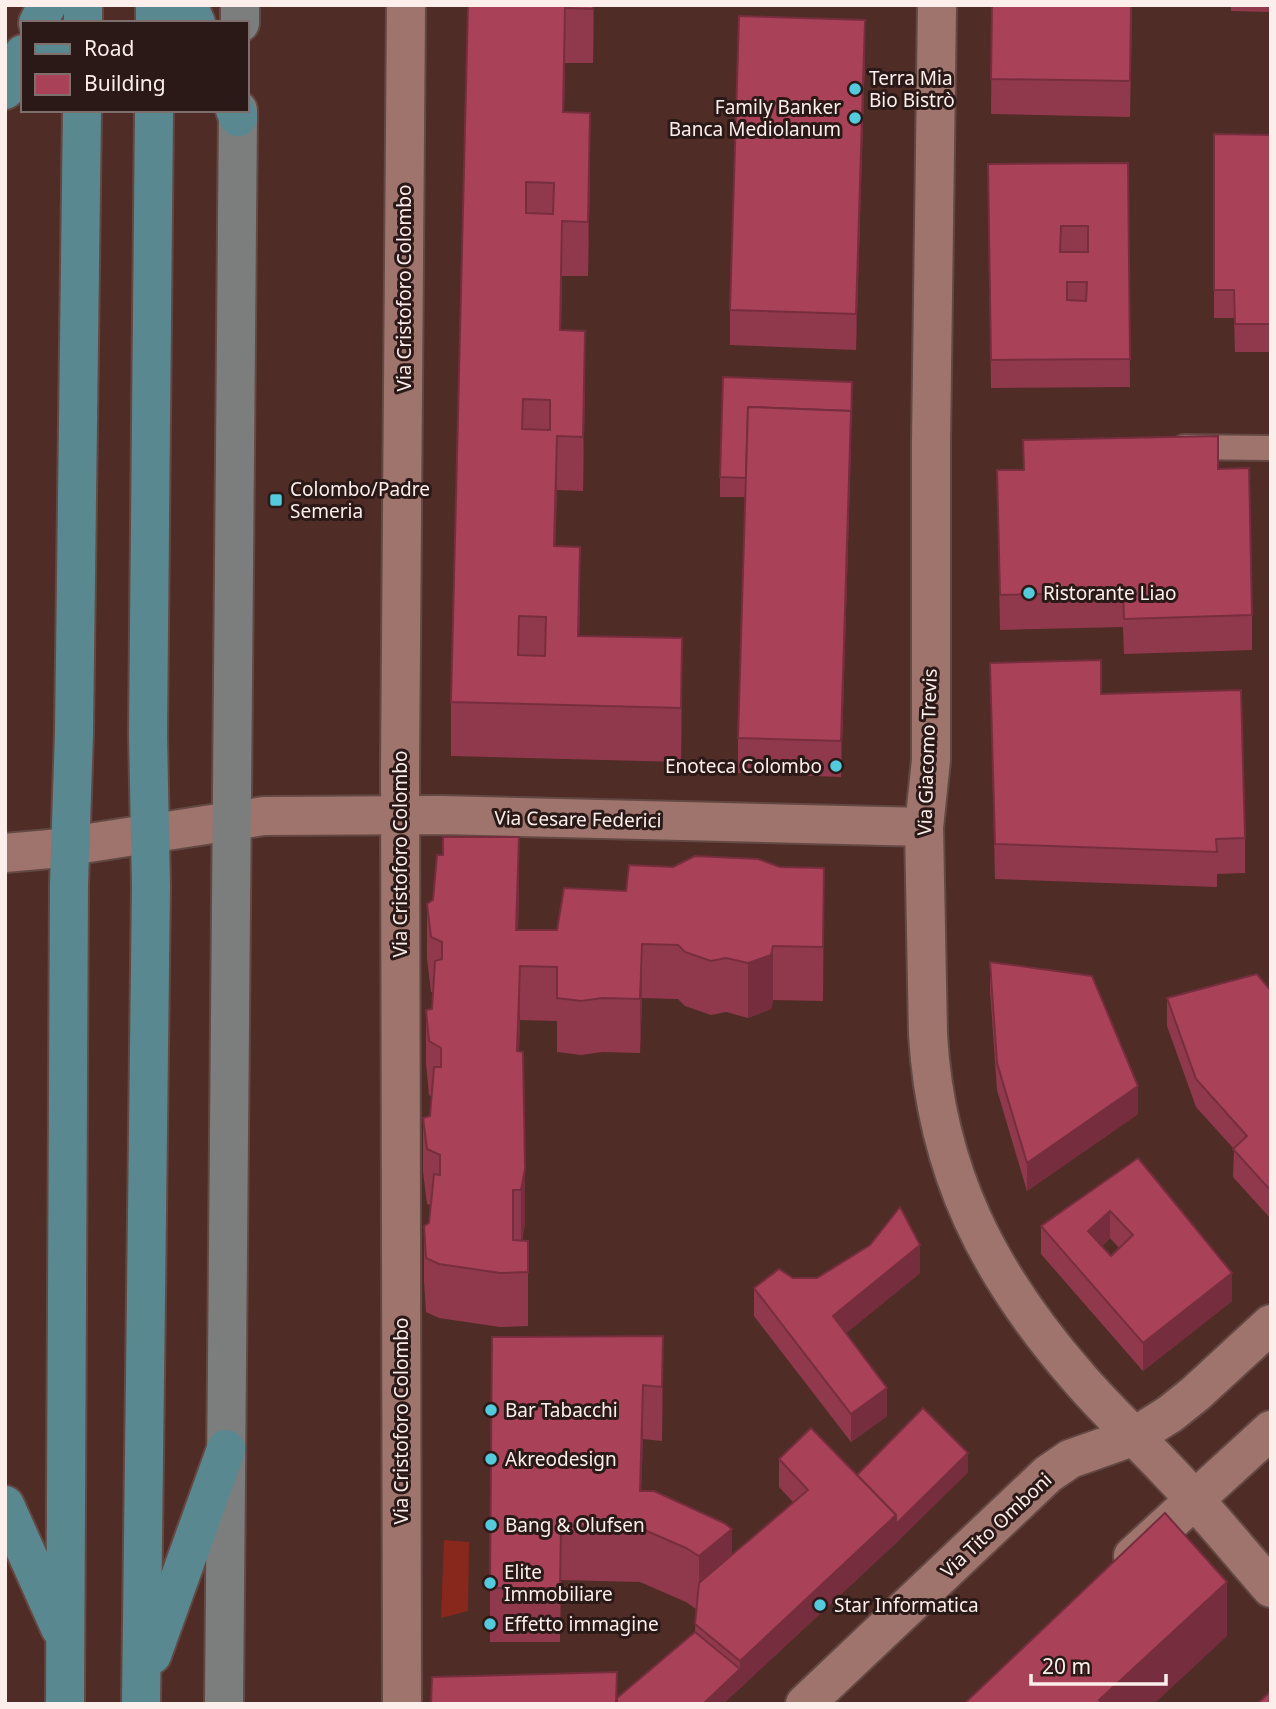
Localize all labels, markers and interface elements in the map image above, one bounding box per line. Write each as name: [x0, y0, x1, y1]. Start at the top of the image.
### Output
legend: [21, 21, 248, 112]
text: Road: [84, 34, 134, 62]
place label: Terra Mia Bio Bistrò: [869, 65, 955, 113]
text: Building: [84, 69, 166, 97]
marker: Terra Mia Bio Bistrò: [847, 81, 863, 97]
place label: Family Banker Banca Mediolanum: [669, 94, 841, 142]
marker: Family Banker Banca Mediolanum: [847, 110, 863, 126]
street label: Via Cristoforo Colombo: [391, 185, 417, 391]
place label: Colombo/Padre Semeria: [290, 476, 430, 524]
marker: Colombo/Padre Semeria: [268, 492, 284, 508]
place label: Ristorante Liao: [1043, 580, 1177, 606]
marker: Ristorante Liao: [1021, 585, 1037, 601]
street label: Via Giacomo Trevis: [911, 668, 943, 836]
street label: Via Cristoforo Colombo: [387, 751, 413, 957]
place label: Enoteca Colombo: [665, 753, 822, 779]
marker: Enoteca Colombo: [828, 758, 844, 774]
street label: Via Cesare Federici: [494, 805, 662, 833]
street label: Via Cristoforo Colombo: [388, 1318, 414, 1524]
place label: Bar Tabacchi: [505, 1397, 618, 1423]
marker: Bar Tabacchi: [483, 1402, 499, 1418]
place label: Akreodesign: [505, 1446, 617, 1472]
marker: Akreodesign: [483, 1451, 499, 1467]
street label: Via Tito Omboni: [935, 1467, 1057, 1583]
place label: Bang & Olufsen: [505, 1512, 645, 1538]
marker: Bang & Olufsen: [483, 1517, 499, 1533]
place label: Elite Immobiliare: [504, 1559, 613, 1607]
marker: Elite Immobiliare: [482, 1575, 498, 1591]
place label: Star Informatica: [834, 1592, 979, 1618]
marker: Star Informatica: [812, 1597, 828, 1613]
place label: Effetto immagine: [504, 1611, 659, 1637]
marker: Effetto immagine: [482, 1616, 498, 1632]
scale bar: [1031, 1642, 1166, 1686]
text: 20 m: [1042, 1652, 1091, 1680]

